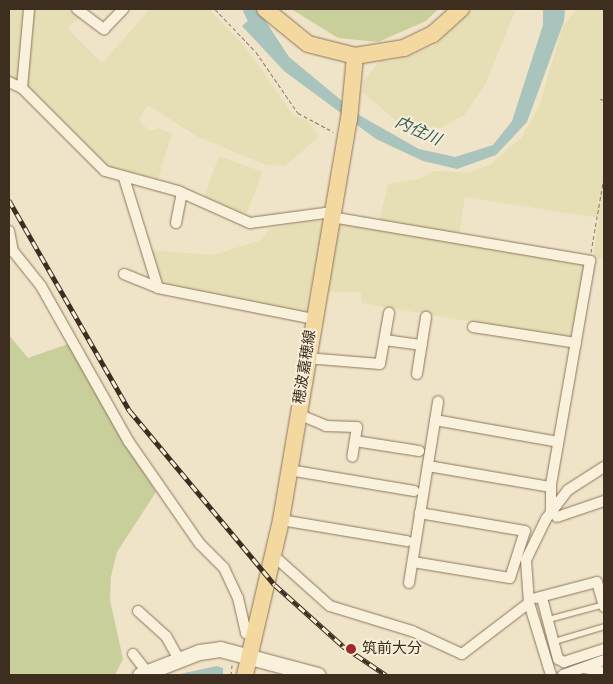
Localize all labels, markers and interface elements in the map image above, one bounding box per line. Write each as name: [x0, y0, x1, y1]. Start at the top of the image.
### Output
water label: 内住川: [392, 112, 444, 150]
street label: 穂波嘉穂線: [290, 329, 320, 405]
place label: 筑前大分: [362, 640, 422, 658]
marker: 筑前大分: [344, 642, 358, 656]

